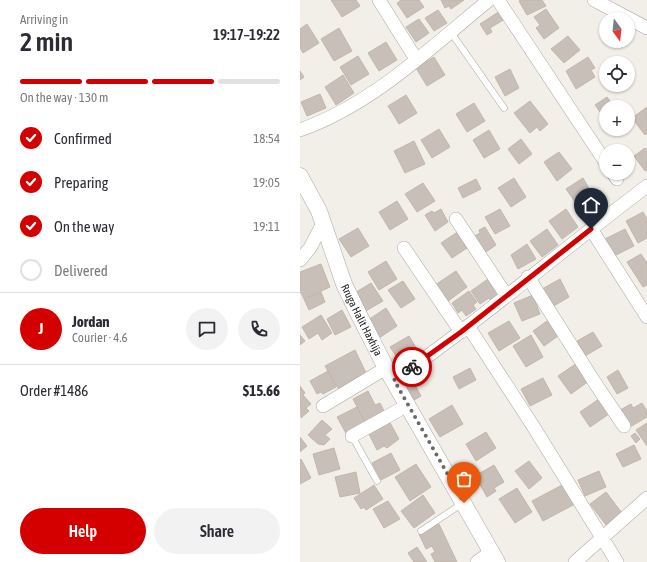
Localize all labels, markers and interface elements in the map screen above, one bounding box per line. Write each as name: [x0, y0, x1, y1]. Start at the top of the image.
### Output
text: Arriving in: [20, 12, 68, 27]
north arrow: [599, 12, 635, 48]
map controls: [599, 12, 635, 180]
text: 19:17–19:22: [213, 26, 280, 43]
text: 2 min: [20, 27, 73, 57]
button: locate: [599, 56, 635, 92]
text: On the way · 130 m: [20, 90, 108, 105]
button: +: [599, 100, 635, 136]
icon: check: [20, 127, 42, 149]
text: Confirmed: [54, 130, 112, 147]
text: 18:54: [253, 131, 280, 146]
button: −: [599, 144, 635, 180]
icon: check: [20, 171, 42, 193]
text: Preparing: [54, 174, 108, 191]
text: 19:05: [253, 175, 280, 190]
pin: [574, 188, 608, 229]
icon: home: [580, 194, 602, 216]
icon: check: [20, 215, 42, 237]
text: On the way: [54, 218, 115, 235]
text: 19:11: [253, 219, 280, 234]
text: Delivered: [54, 262, 108, 279]
street label: Rruga Halit Haxhija: [339, 282, 385, 358]
button: chat: [186, 308, 228, 350]
button: phone: [238, 308, 280, 350]
text: Jordan: [72, 313, 110, 330]
text: J: [39, 320, 43, 337]
text: Courier · 4.6: [72, 330, 128, 345]
courier: [392, 347, 432, 387]
icon: bike: [401, 356, 423, 378]
text: Order #1486: [20, 382, 88, 399]
text: $15.66: [243, 382, 280, 399]
pin: [447, 462, 481, 503]
icon: bag: [453, 468, 475, 490]
button: Help: [20, 508, 146, 554]
button: Share: [154, 508, 280, 554]

